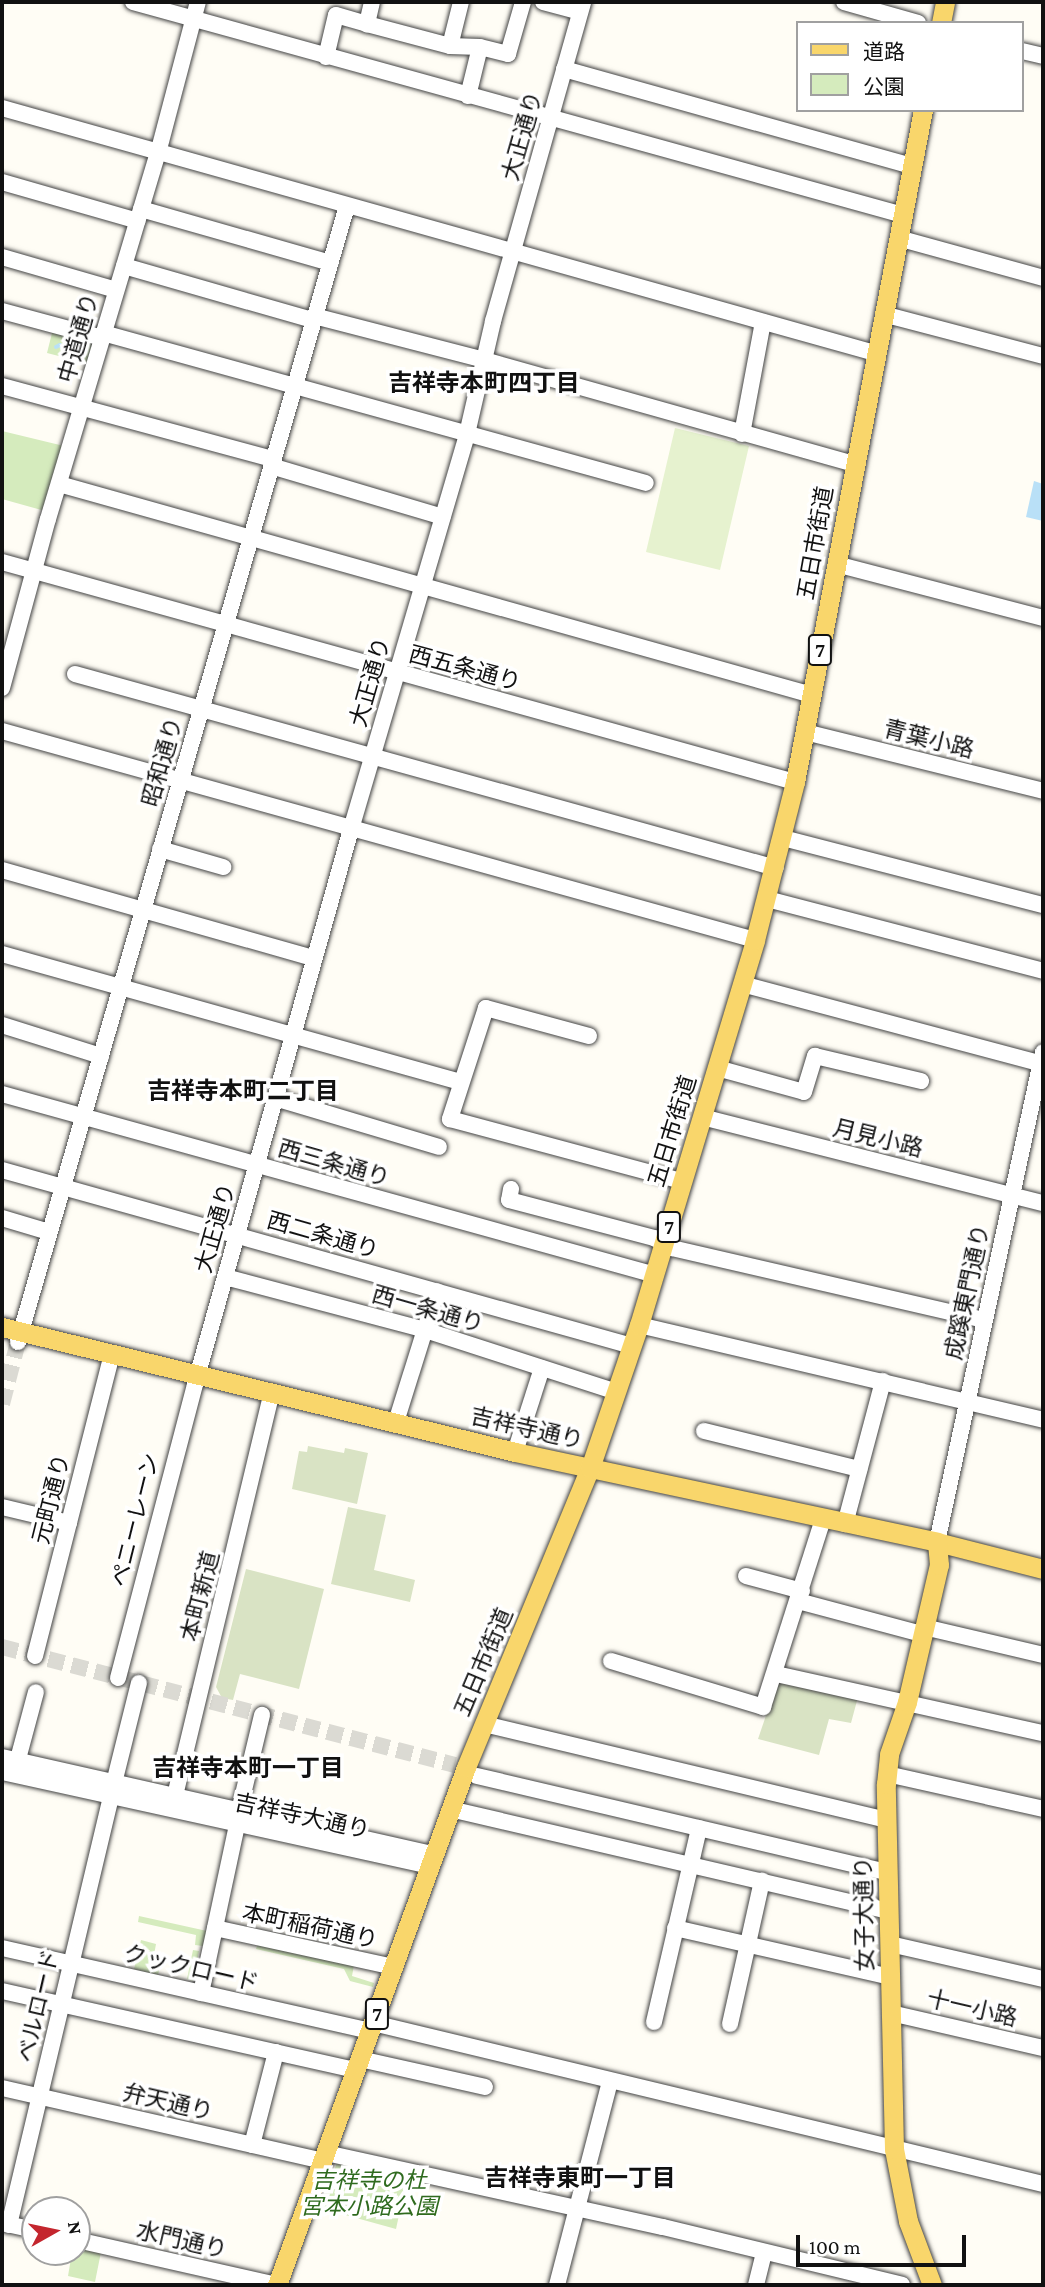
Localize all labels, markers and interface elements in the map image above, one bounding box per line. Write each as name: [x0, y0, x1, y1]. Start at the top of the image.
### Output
legend: [796, 21, 1024, 112]
text: 道路: [863, 40, 905, 64]
text: 公園: [863, 75, 905, 99]
street label: 大正通り: [496, 88, 548, 184]
street label: 中道通り: [52, 290, 104, 386]
district label: 吉祥寺本町四丁目: [388, 369, 580, 397]
street label: 五日市街道: [791, 484, 839, 602]
road number: 7: [808, 632, 832, 668]
street label: 大正通り: [344, 634, 396, 730]
street label: 西五条通り: [406, 640, 524, 696]
street label: 昭和通り: [136, 714, 188, 810]
street label: 青葉小路: [881, 714, 977, 764]
street label: 五日市街道: [642, 1072, 702, 1190]
district label: 吉祥寺本町二丁目: [147, 1077, 339, 1105]
street label: 月見小路: [830, 1113, 926, 1163]
street label: 西三条通り: [275, 1134, 393, 1192]
street label: 大正通り: [189, 1180, 241, 1276]
street label: 西二条通り: [264, 1206, 382, 1264]
road number: 7: [657, 1210, 681, 1244]
street label: 成蹊東門通り: [939, 1222, 995, 1362]
street label: 西一条通り: [369, 1280, 487, 1338]
street label: 吉祥寺通り: [468, 1402, 586, 1454]
street label: ペニーレーン: [105, 1450, 165, 1590]
street label: 元町通り: [26, 1451, 76, 1547]
street label: 本町新道: [175, 1548, 225, 1644]
street label: 五日市街道: [448, 1604, 518, 1720]
district label: 吉祥寺本町一丁目: [152, 1754, 344, 1782]
street label: 吉祥寺大通り: [232, 1788, 372, 1844]
street label: 女子大通り: [849, 1856, 879, 1972]
street label: 本町稲荷通り: [240, 1898, 380, 1954]
street label: クックロード: [121, 1939, 261, 1997]
street label: ベルロード: [12, 1947, 64, 2065]
street label: 十一小路: [924, 1984, 1020, 2032]
road number: 7: [365, 1996, 389, 2032]
street label: 弁天通り: [120, 2078, 216, 2126]
district label: 吉祥寺東町一丁目: [484, 2164, 676, 2192]
park label: 吉祥寺の杜 宮本小路公園: [300, 2166, 438, 2220]
north arrow: [21, 2196, 91, 2266]
street label: 水門通り: [134, 2216, 230, 2264]
text: N: [64, 2220, 87, 2236]
scale bar: [800, 2220, 970, 2264]
text: 100 m: [809, 2235, 861, 2259]

